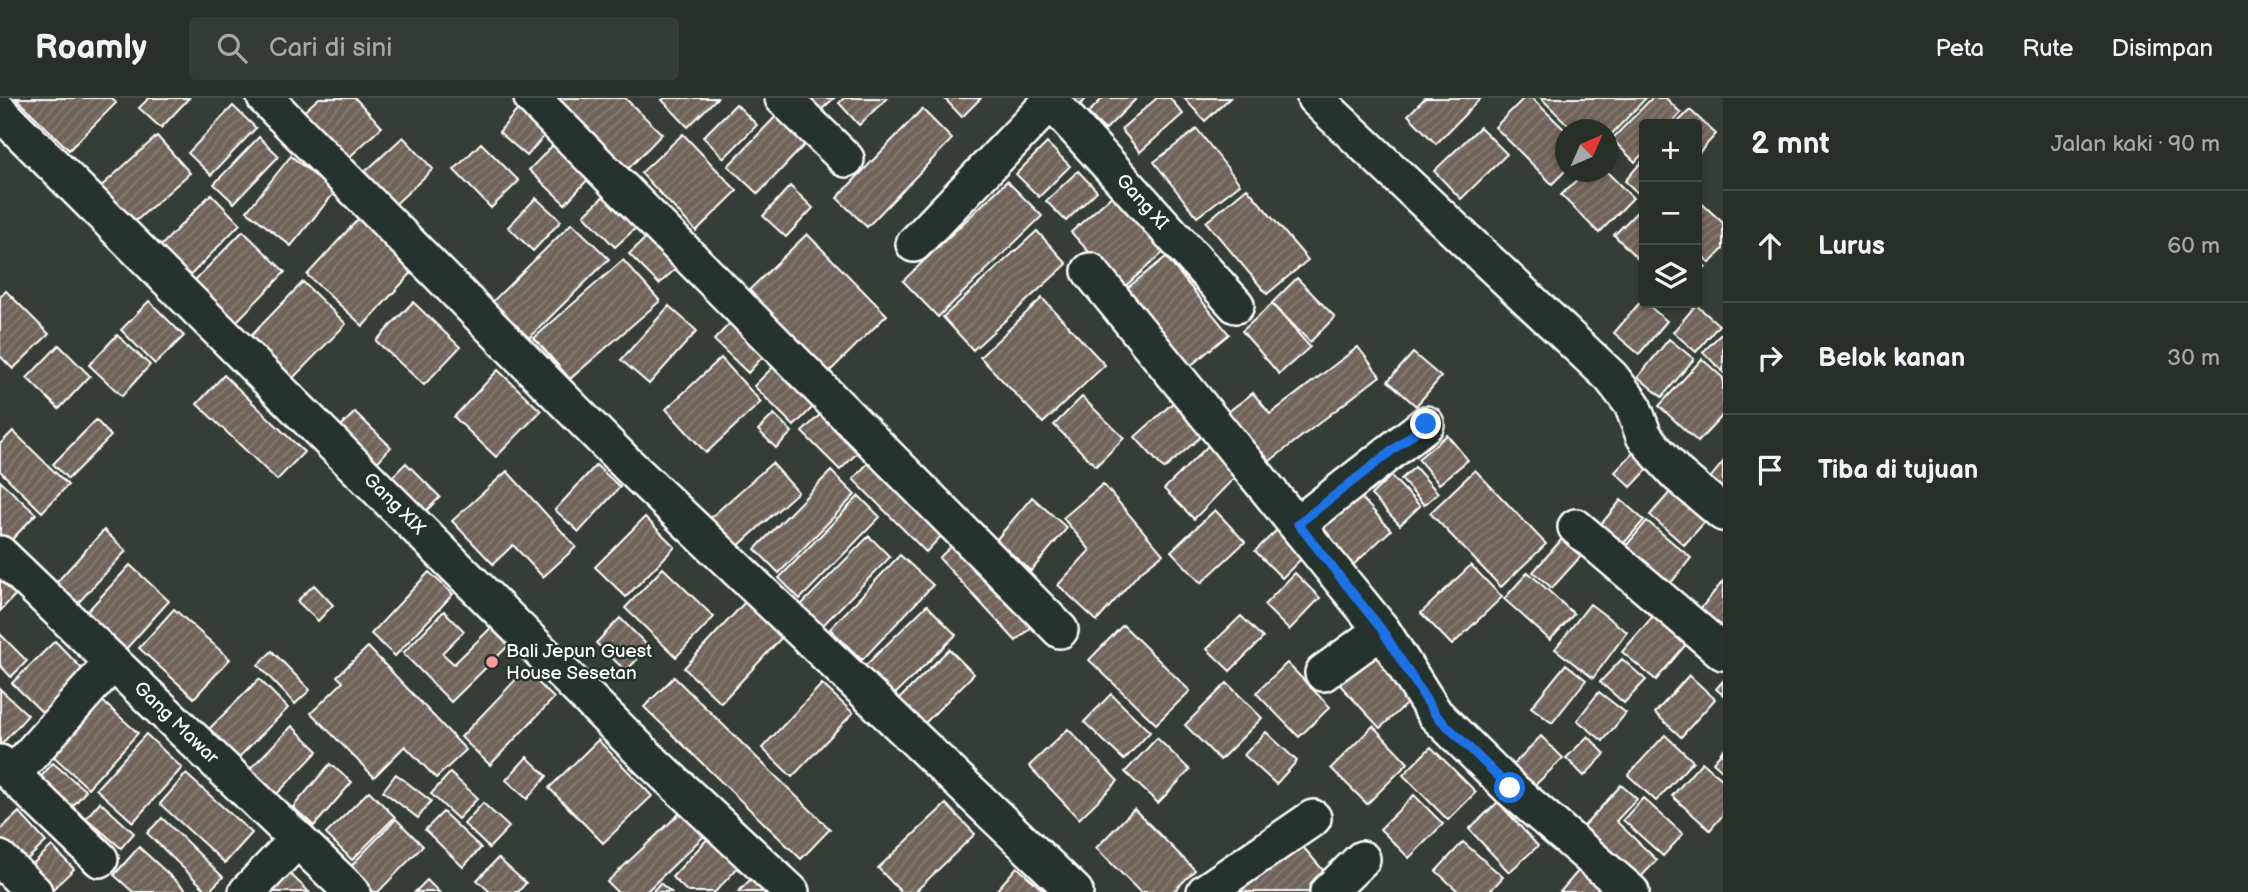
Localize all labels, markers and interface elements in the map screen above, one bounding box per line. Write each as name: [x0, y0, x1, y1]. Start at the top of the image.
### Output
search box: [189, 17, 679, 80]
text: Roamly: [35, 28, 147, 68]
icon: search: [213, 29, 251, 67]
text: Cari di sini: [269, 33, 392, 64]
text: Peta: [1936, 34, 1984, 63]
text: Rute: [2022, 34, 2074, 63]
text: Disimpan: [2112, 34, 2213, 63]
north arrow: [1555, 119, 1618, 182]
map controls: [1639, 119, 1702, 308]
button: +: [1639, 119, 1702, 182]
text: 2 mnt: [1751, 126, 1829, 162]
text: Jalan kaki · 90 m: [2051, 130, 2220, 158]
street label: Gang XI: [1111, 169, 1173, 235]
button: −: [1639, 182, 1702, 245]
icon: ahead: [1751, 227, 1789, 265]
text: Lurus: [1818, 231, 1885, 262]
text: 60 m: [2167, 232, 2220, 260]
button: layers: [1639, 245, 1702, 308]
icon: right: [1751, 339, 1789, 377]
text: Belok kanan: [1818, 343, 1965, 374]
text: 30 m: [2167, 344, 2220, 372]
route end: [1410, 408, 1441, 439]
icon: arrive: [1751, 451, 1789, 489]
text: Tiba di tujuan: [1818, 455, 1978, 486]
street label: Gang XIX: [358, 468, 430, 540]
place label: Bali Jepun Guest House Sesetan: [506, 640, 652, 685]
marker: Bali Jepun Guest House Sesetan: [484, 654, 500, 670]
street label: Gang Mawar: [129, 677, 224, 770]
route start: [1494, 772, 1525, 803]

